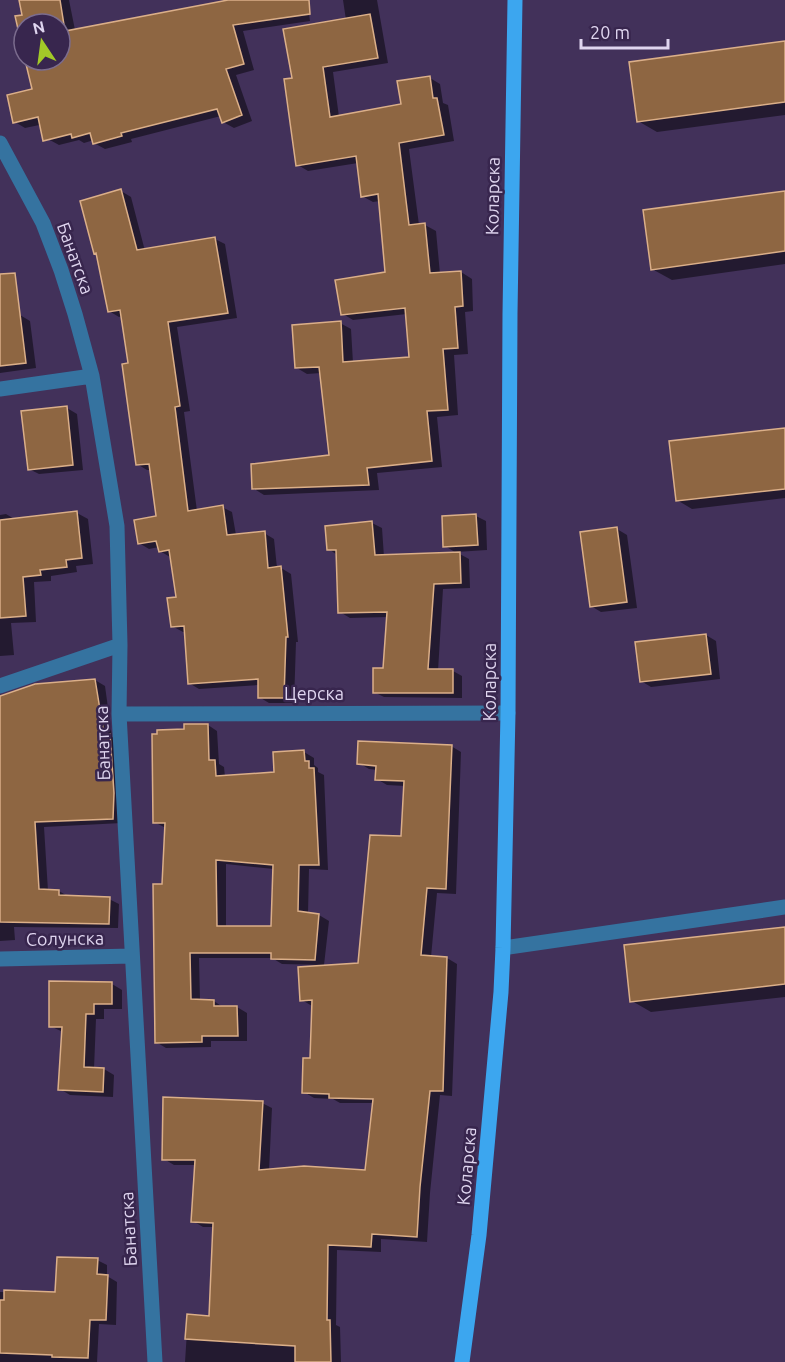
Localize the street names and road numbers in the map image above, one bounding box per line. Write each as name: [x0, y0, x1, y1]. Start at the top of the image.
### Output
street label: Коларска: [481, 157, 503, 235]
street label: Банатска: [54, 219, 98, 297]
street label: Коларска: [479, 643, 499, 721]
street label: Церска: [284, 683, 344, 703]
street label: Банатска: [91, 705, 113, 781]
street label: Солунска: [26, 927, 104, 949]
street label: Коларска: [453, 1126, 479, 1206]
street label: Банатска: [116, 1191, 140, 1267]

